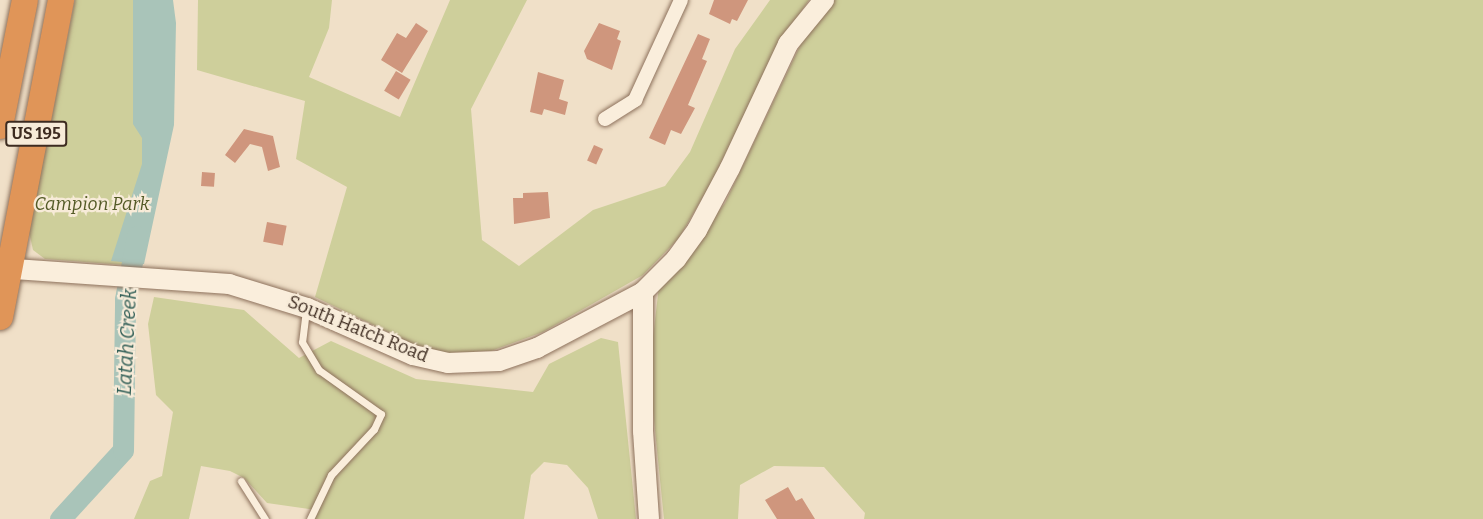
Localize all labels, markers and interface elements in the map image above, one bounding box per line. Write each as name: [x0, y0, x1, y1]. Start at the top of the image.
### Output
road number: US 195: [4, 121, 68, 147]
park label: Campion Park: [34, 193, 150, 215]
water label: Latah Creek: [112, 288, 142, 396]
street label: South Hatch Road: [285, 291, 431, 367]

